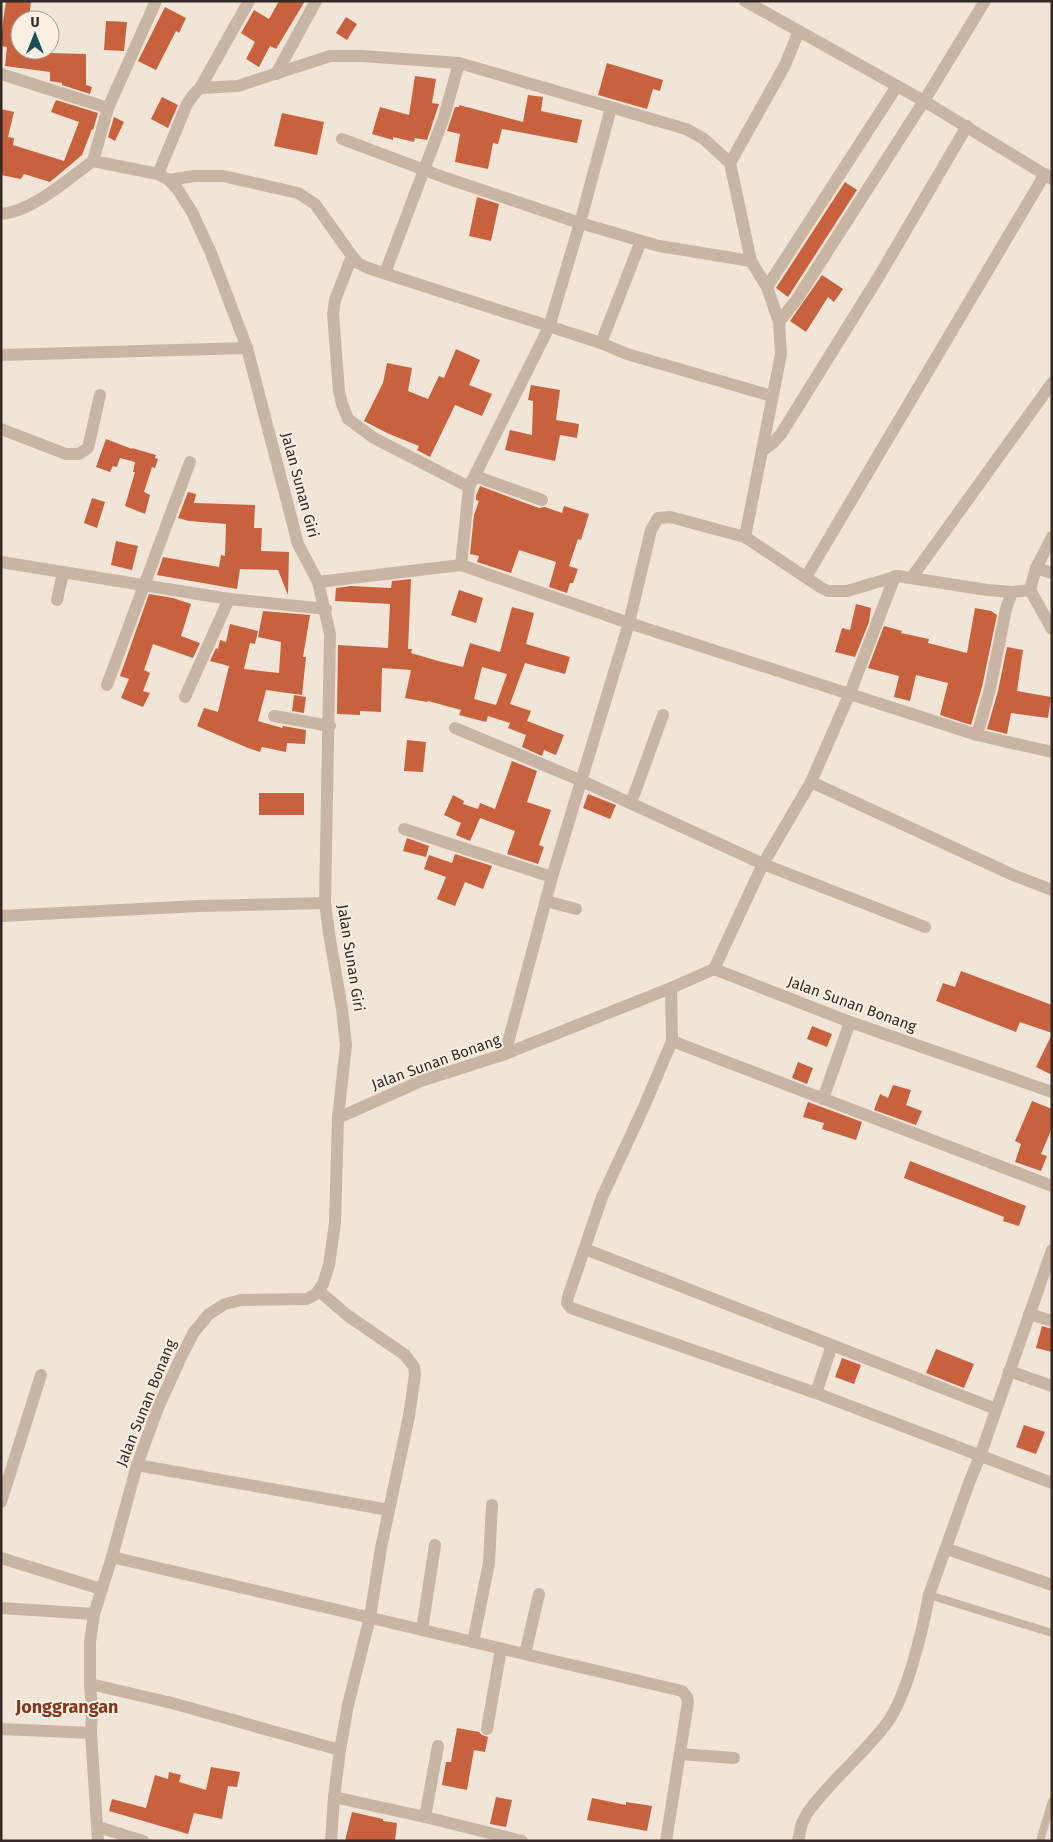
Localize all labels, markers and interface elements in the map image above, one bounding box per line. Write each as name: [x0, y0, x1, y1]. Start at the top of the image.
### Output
north arrow: [10, 10, 60, 60]
text: U: [30, 14, 40, 31]
street label: Jalan Sunan Giri: [277, 430, 323, 540]
street label: Jalan Sunan Giri: [334, 903, 368, 1013]
street label: Jalan Sunan Bonang: [785, 972, 919, 1036]
street label: Jalan Sunan Bonang: [369, 1030, 503, 1094]
street label: Jalan Sunan Bonang: [112, 1336, 180, 1469]
district label: Jonggrangan: [14, 1696, 119, 1718]

